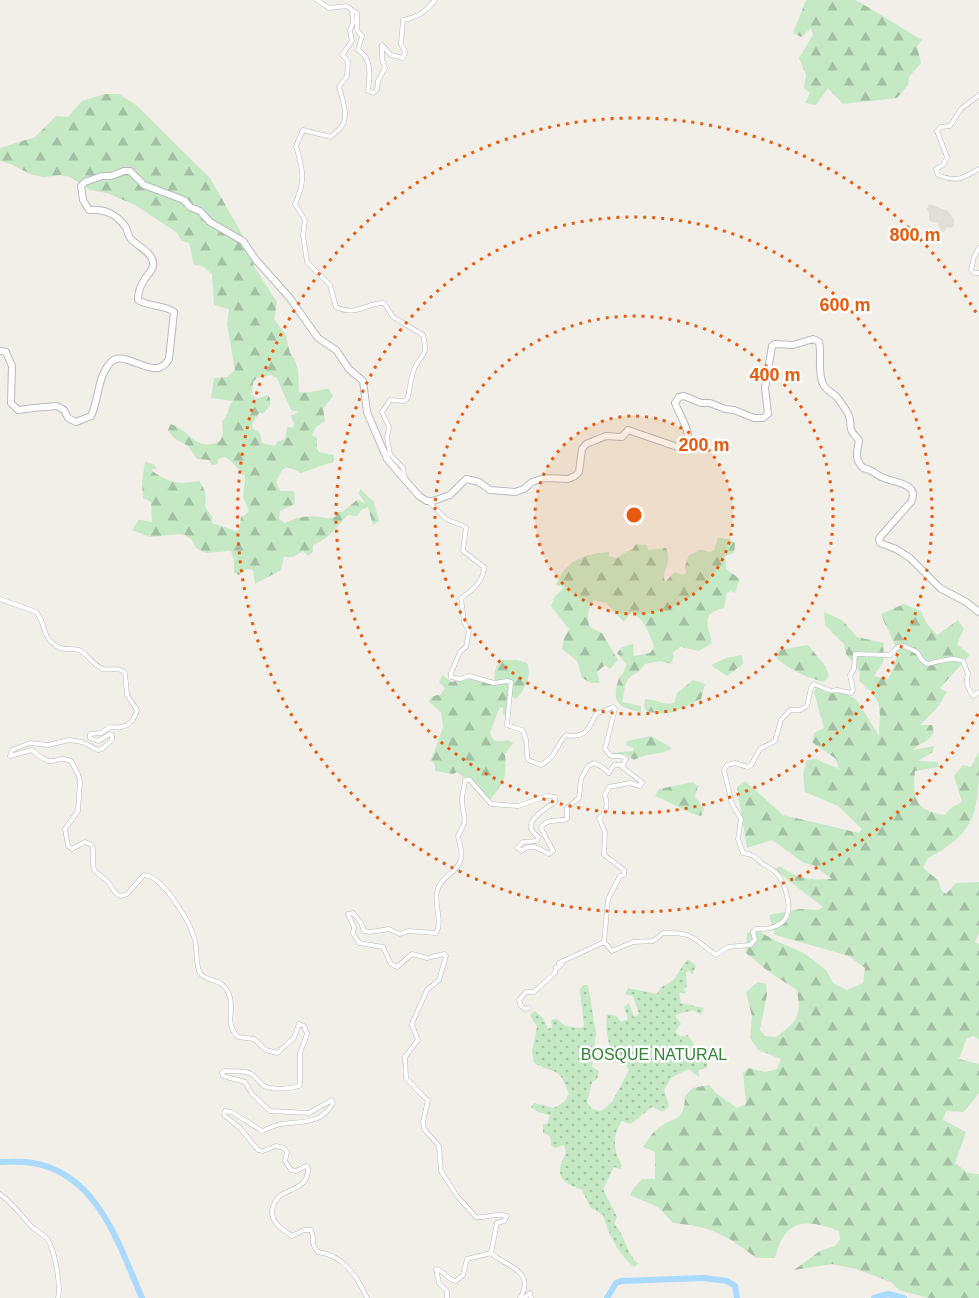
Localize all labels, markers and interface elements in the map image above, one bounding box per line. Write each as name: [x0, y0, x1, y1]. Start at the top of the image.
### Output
text: 800 m: [889, 225, 941, 245]
text: 600 m: [819, 295, 871, 315]
text: 400 m: [749, 365, 801, 385]
text: 200 m: [678, 435, 730, 455]
centre of rings: [624, 505, 644, 525]
park label: BOSQUE NATURAL: [581, 1046, 727, 1063]

